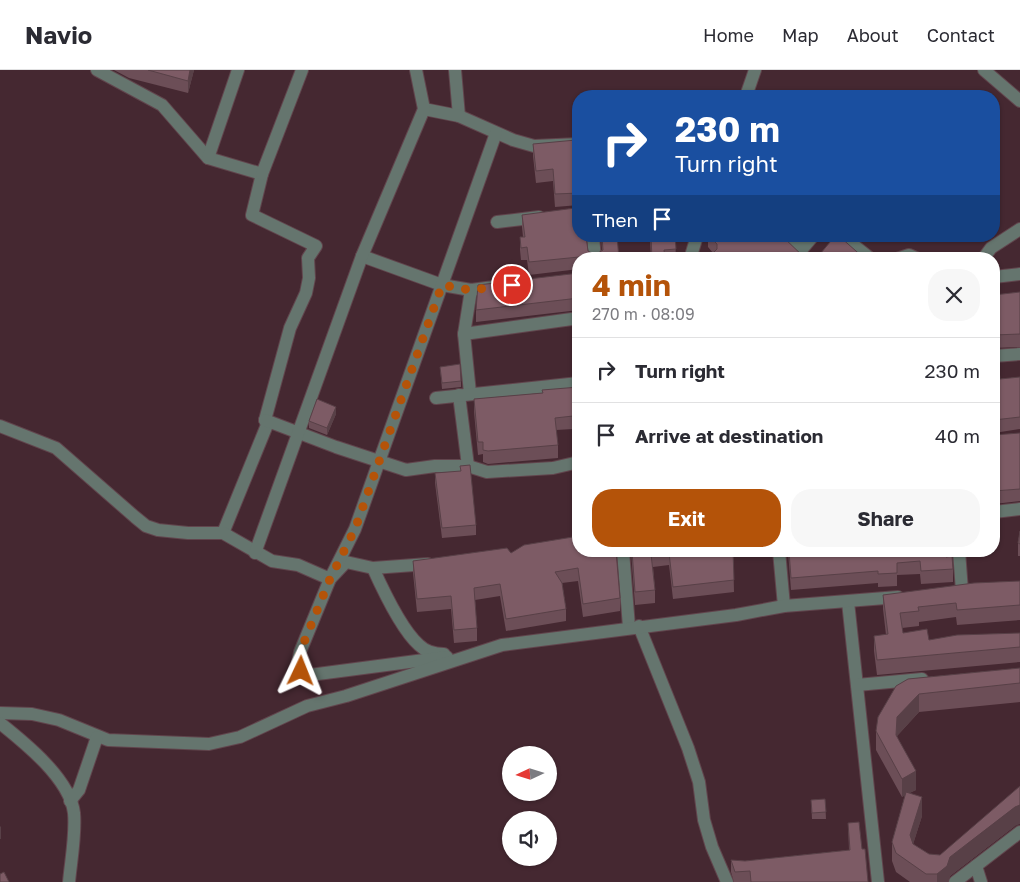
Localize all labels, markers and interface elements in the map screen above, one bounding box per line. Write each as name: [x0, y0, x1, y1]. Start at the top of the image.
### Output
text: Navio: [25, 20, 92, 49]
text: Home: [703, 24, 754, 46]
text: Map: [782, 24, 819, 46]
text: About: [847, 24, 899, 46]
text: Contact: [927, 24, 995, 46]
text: 230 m: [675, 108, 780, 150]
icon: right: [592, 110, 657, 175]
text: Turn right: [675, 150, 778, 177]
icon: arrive: [648, 205, 676, 233]
text: Then: [592, 208, 638, 231]
pin: [491, 264, 533, 306]
text: 4 min: [592, 267, 671, 303]
button: close: [928, 269, 980, 321]
icon: arrive: [498, 271, 526, 299]
text: 270 m · 08:09: [592, 304, 695, 324]
icon: right: [592, 356, 620, 384]
text: Turn right: [635, 359, 725, 382]
text: 230 m: [925, 359, 980, 382]
icon: arrive: [592, 421, 620, 449]
text: Arrive at destination: [635, 424, 823, 447]
text: 40 m: [935, 424, 980, 447]
button: Exit: [592, 489, 781, 547]
button: Share: [791, 489, 980, 547]
position arrow: [274, 644, 326, 696]
north arrow: [502, 746, 558, 801]
map controls: [502, 746, 557, 866]
button: sound: [502, 811, 557, 866]

